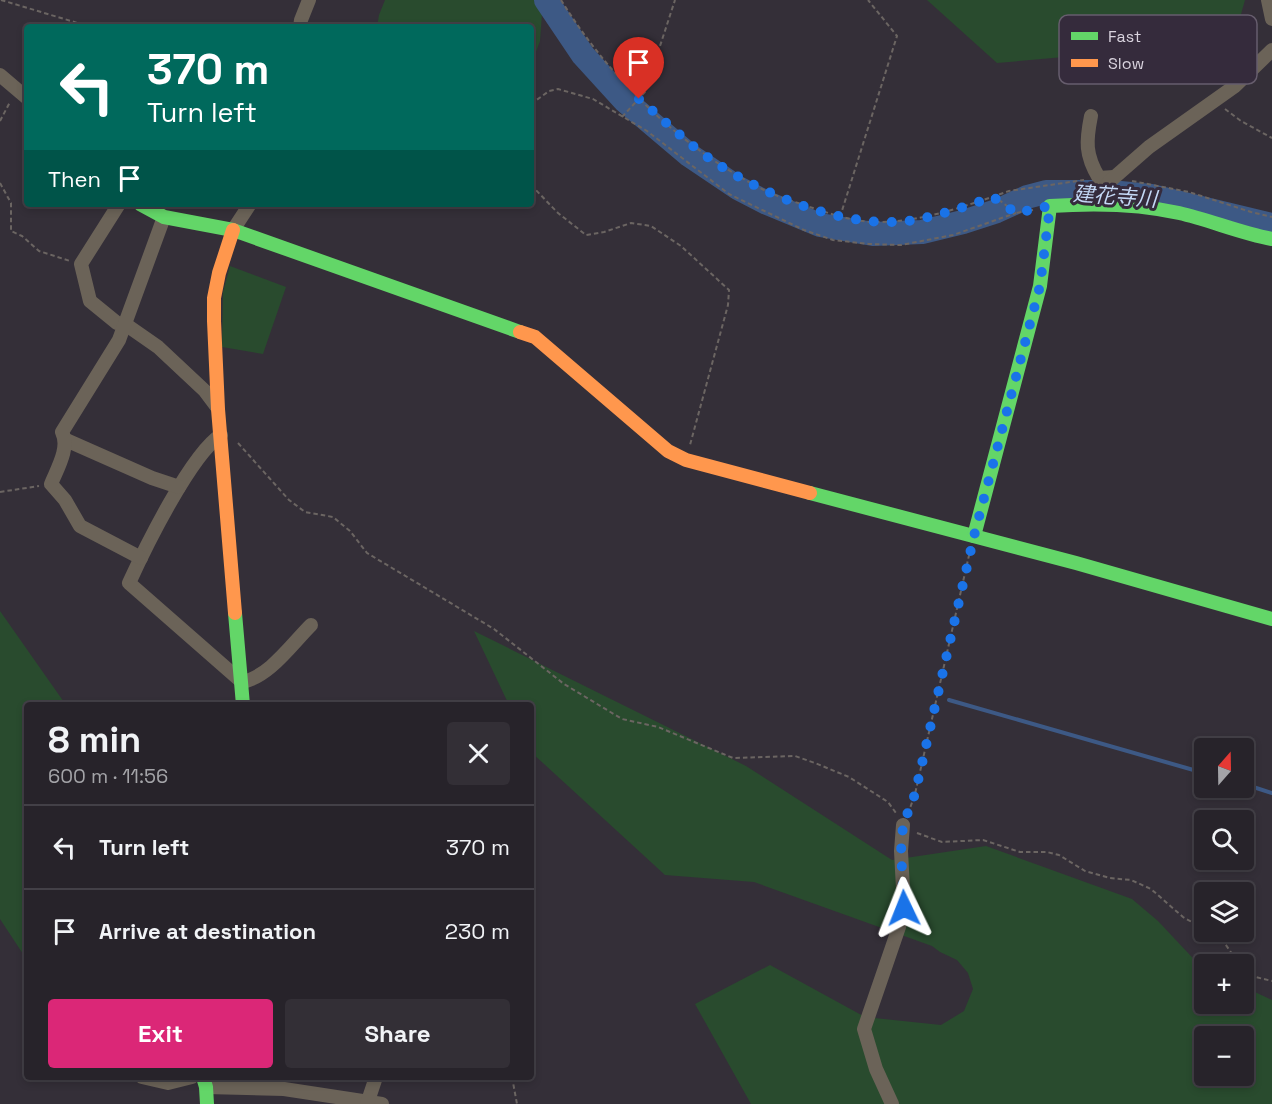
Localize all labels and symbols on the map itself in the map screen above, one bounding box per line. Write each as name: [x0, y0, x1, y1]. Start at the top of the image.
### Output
legend: [1059, 15, 1257, 84]
text: Fast: [1108, 26, 1141, 47]
pin: [613, 37, 664, 99]
text: Slow: [1108, 53, 1144, 74]
water label: 建花寺川: [1072, 180, 1160, 213]
north arrow: [1194, 738, 1254, 798]
position arrow: [872, 876, 936, 940]

